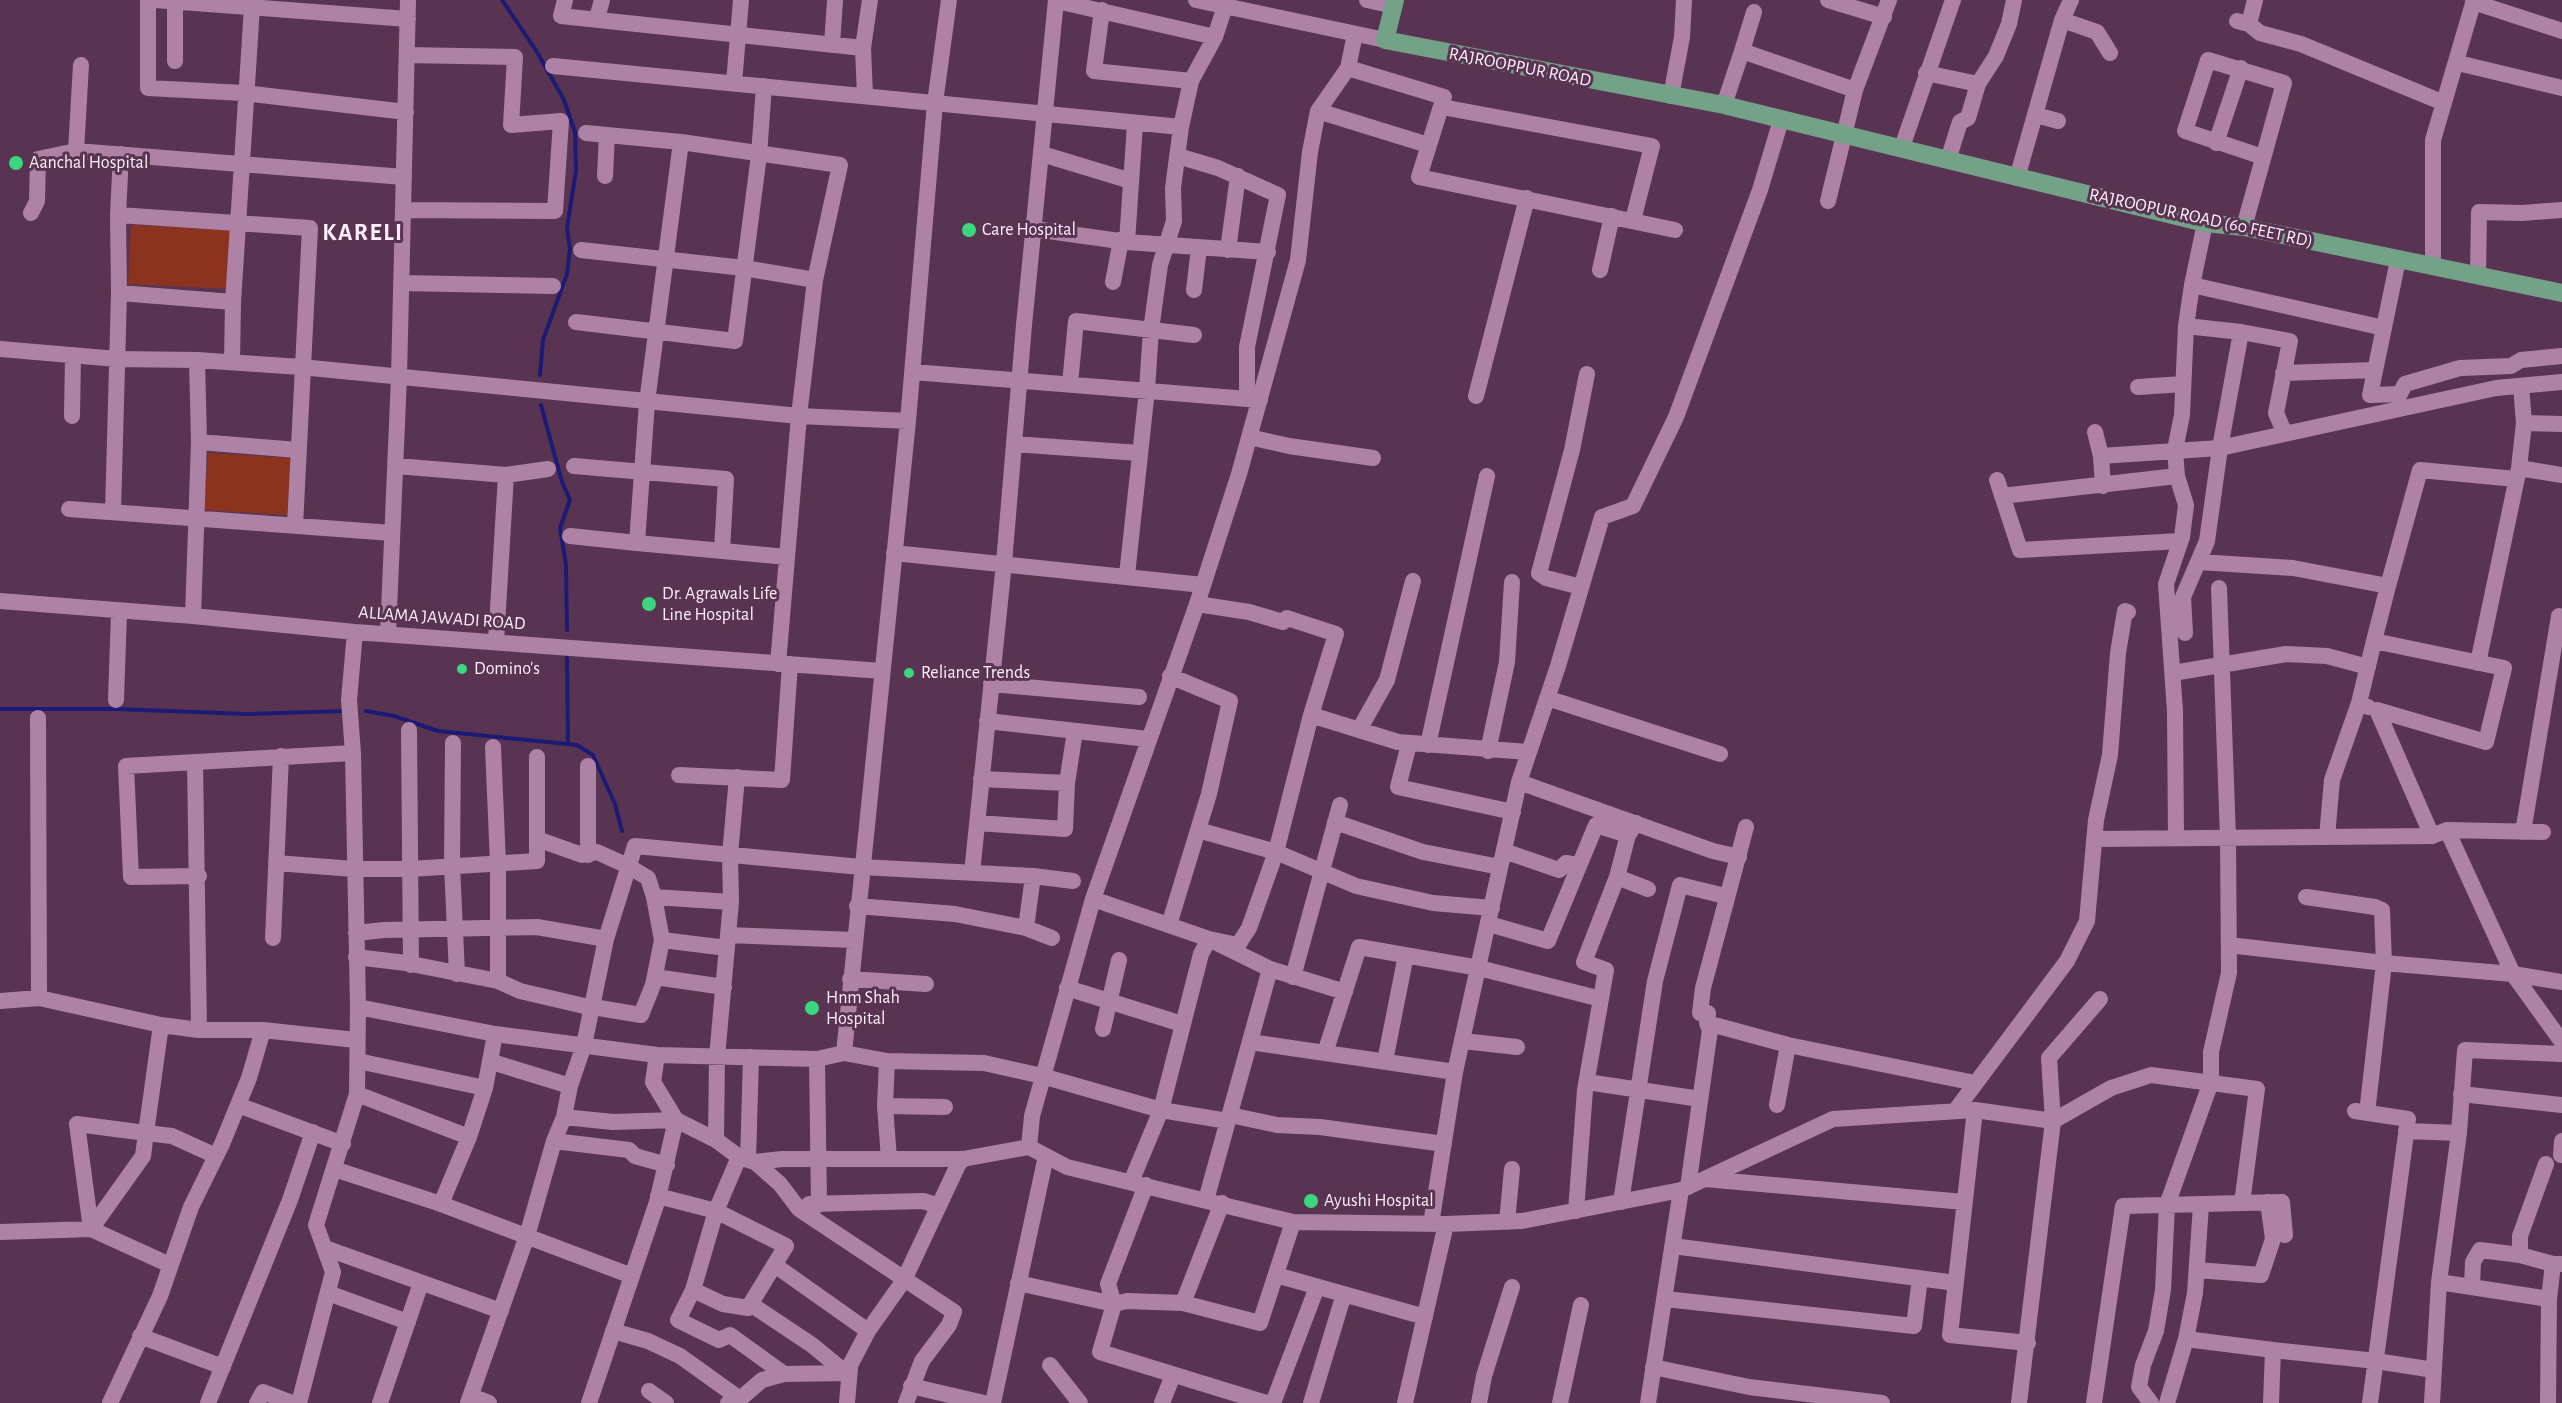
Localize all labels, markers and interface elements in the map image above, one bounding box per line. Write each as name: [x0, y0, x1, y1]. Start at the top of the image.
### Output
street label: RAJROOPPUR ROAD: [1447, 43, 1593, 91]
place label: Aanchal Hospital: [29, 152, 148, 174]
marker: Aanchal Hospital: [7, 154, 25, 172]
street label: RAJROOPUR ROAD (60 FEET RD): [2087, 184, 2315, 252]
district label: KARELI: [322, 219, 404, 247]
place label: Care Hospital: [982, 219, 1076, 241]
marker: Care Hospital: [960, 221, 978, 239]
place label: Dr. Agrawals Life Line Hospital: [662, 583, 777, 626]
marker: Dr. Agrawals Life Line Hospital: [640, 595, 658, 613]
street label: ALLAMA JAWADI ROAD: [358, 601, 526, 635]
place label: Domino's: [474, 658, 540, 680]
marker: Domino's: [455, 662, 469, 676]
place label: Reliance Trends: [921, 662, 1030, 684]
marker: Reliance Trends: [902, 666, 916, 680]
place label: Hnm Shah Hospital: [826, 987, 900, 1030]
marker: Hnm Shah Hospital: [803, 999, 821, 1017]
place label: Ayushi Hospital: [1324, 1190, 1434, 1212]
marker: Ayushi Hospital: [1302, 1192, 1320, 1210]

